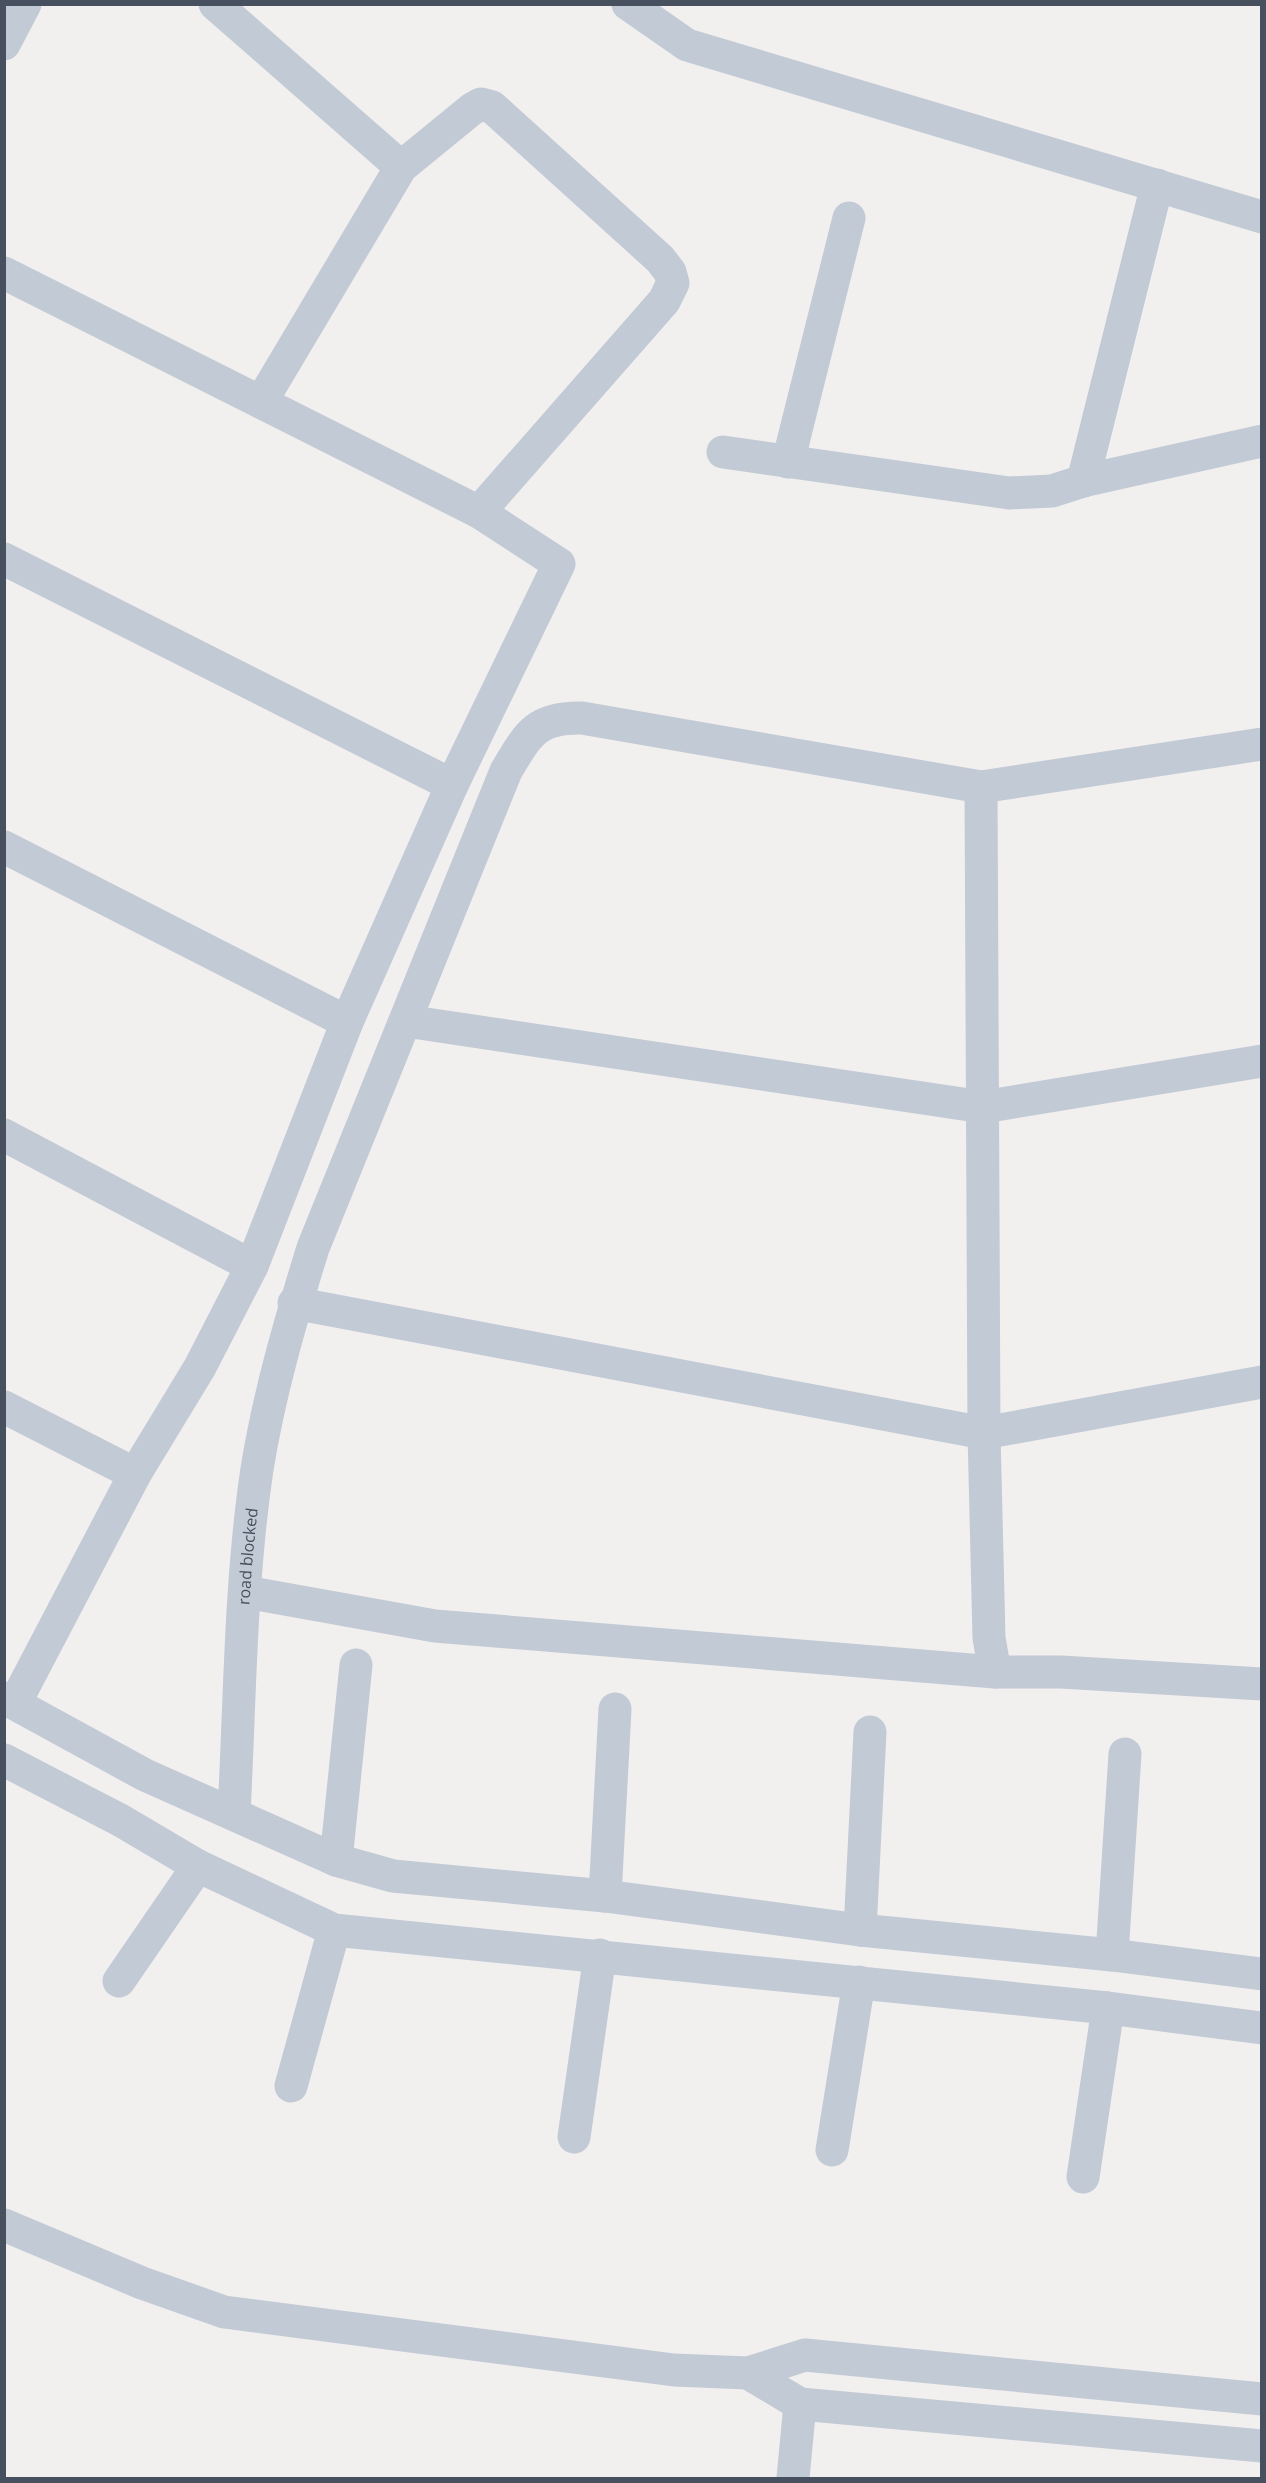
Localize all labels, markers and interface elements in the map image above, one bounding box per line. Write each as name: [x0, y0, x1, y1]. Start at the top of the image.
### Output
street label: road blocked: [232, 1507, 263, 1606]

